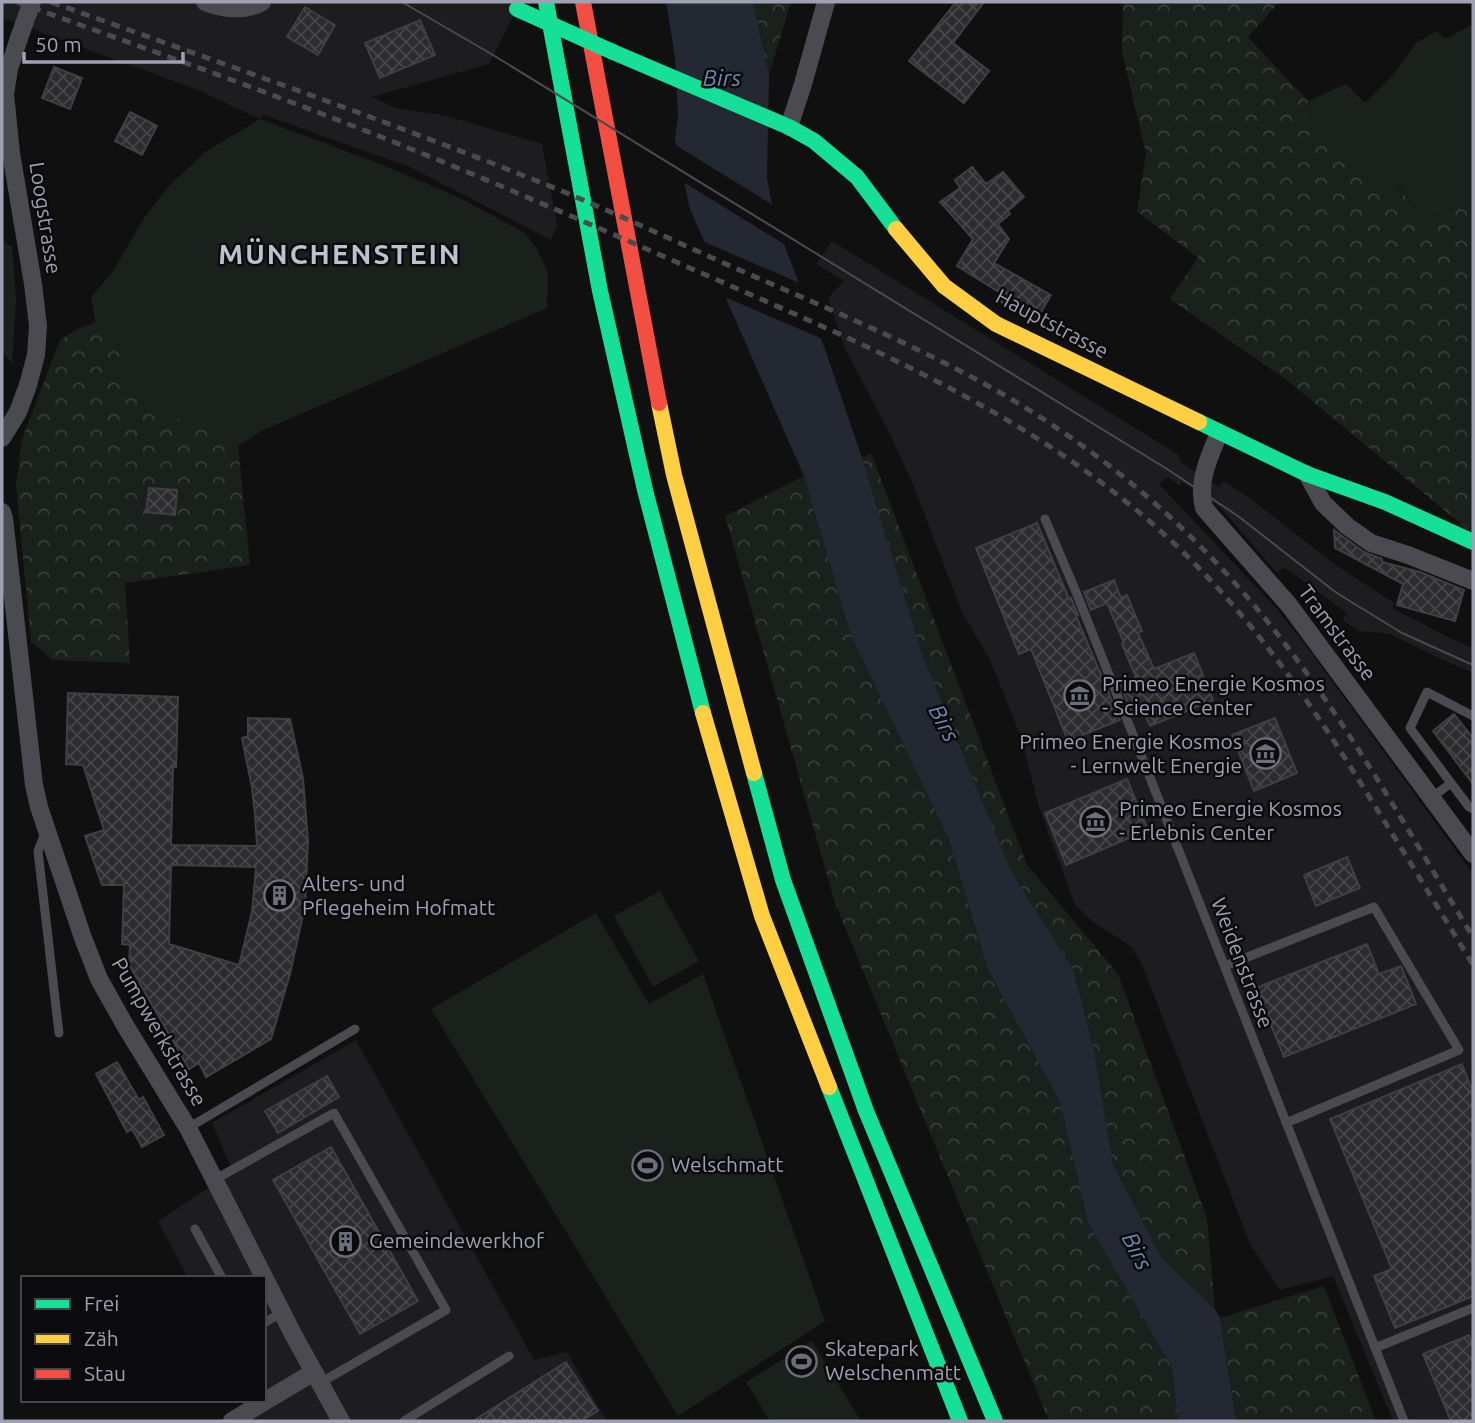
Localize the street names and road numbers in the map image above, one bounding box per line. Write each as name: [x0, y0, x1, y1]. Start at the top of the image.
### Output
street label: Loogstrasse: [25, 160, 67, 276]
street label: Hauptstrasse: [992, 283, 1113, 363]
street label: Tramstrasse: [1294, 580, 1382, 685]
street label: Weidenstrasse: [1207, 894, 1279, 1031]
street label: Pumpwerkstrasse: [108, 953, 212, 1110]

